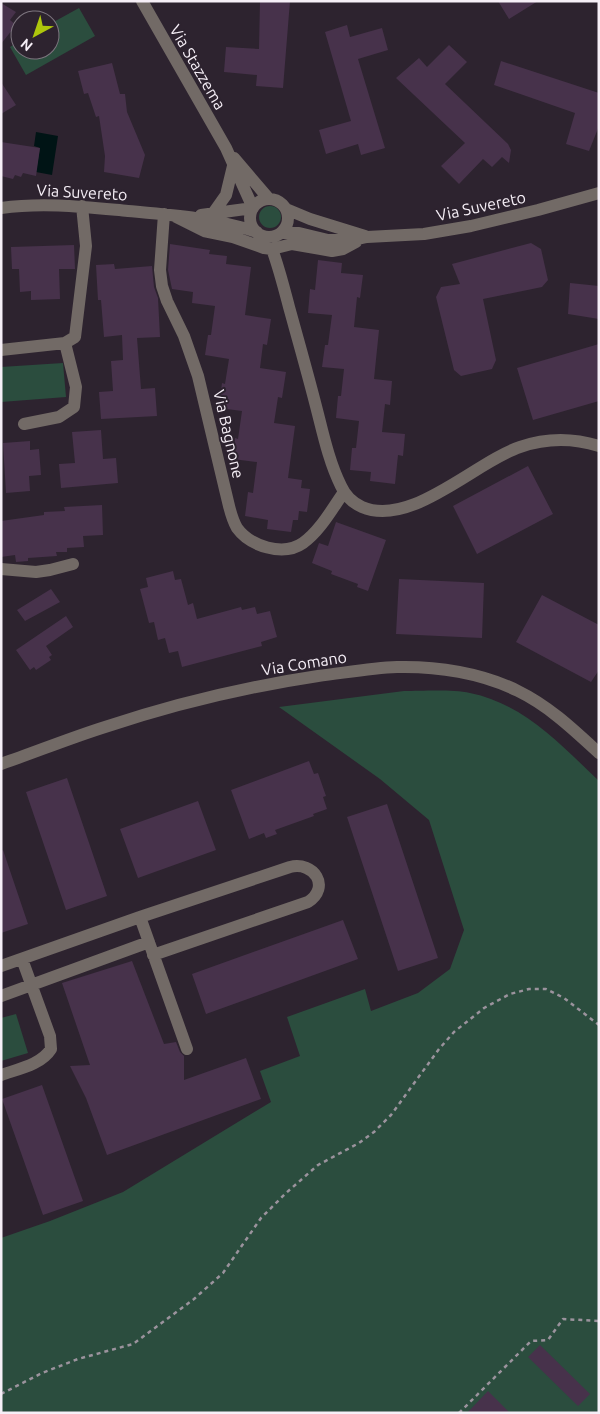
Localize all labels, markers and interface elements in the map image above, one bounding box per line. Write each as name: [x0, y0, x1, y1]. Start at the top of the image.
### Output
north arrow: [10, 10, 60, 60]
street label: Via Stazzema: [167, 21, 229, 113]
text: N: [17, 35, 36, 54]
street label: Via Suvereto: [36, 181, 128, 203]
street label: Via Suvereto: [435, 188, 527, 224]
street label: Via Bagnone: [210, 388, 248, 480]
street label: Via Comano: [260, 647, 348, 679]

